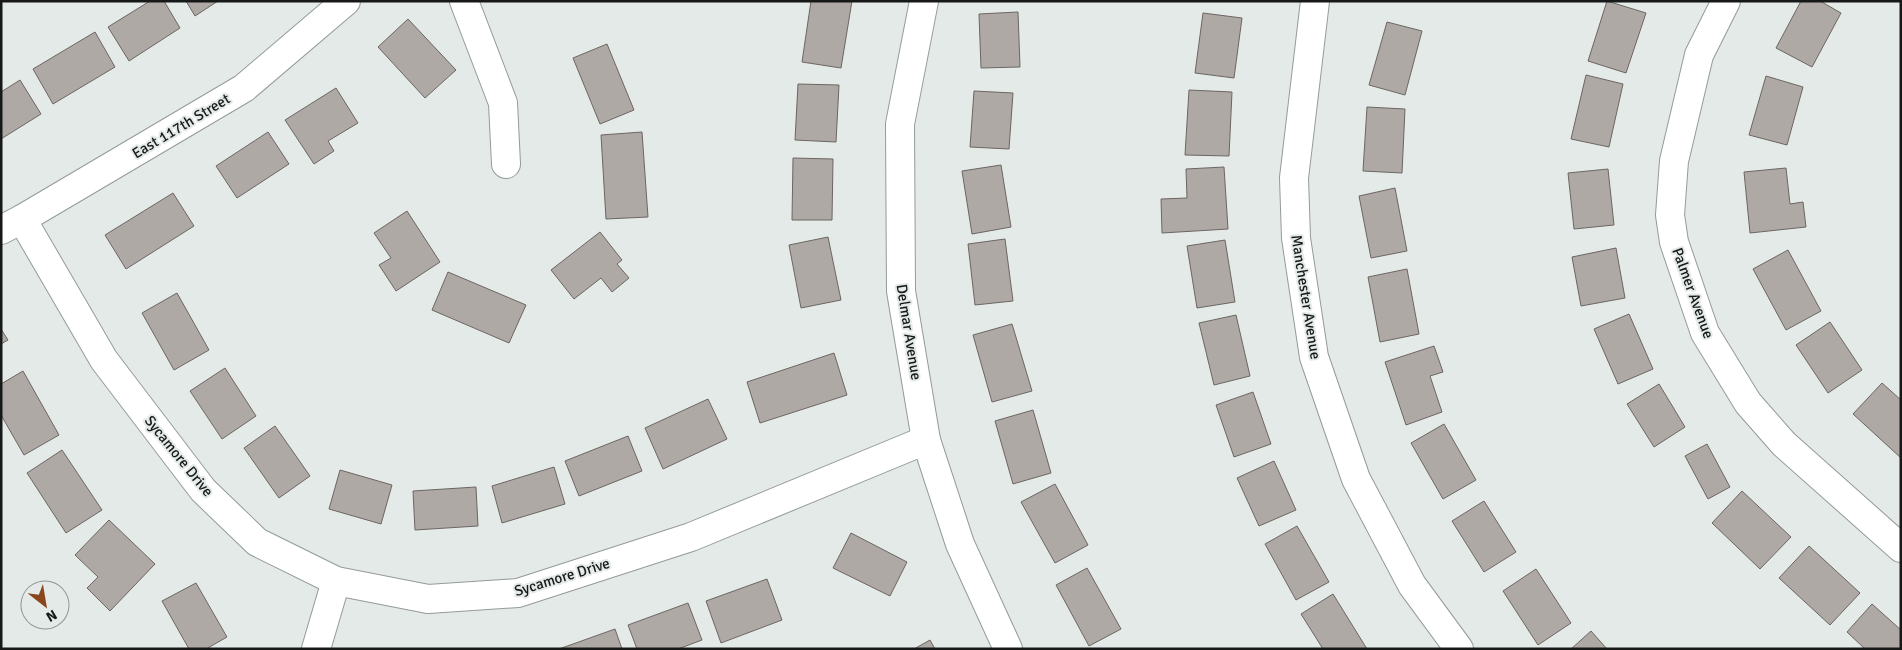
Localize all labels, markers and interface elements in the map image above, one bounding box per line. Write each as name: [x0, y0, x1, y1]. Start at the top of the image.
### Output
street label: East 117th Street: [129, 90, 233, 162]
street label: Manchester Avenue: [1287, 234, 1325, 360]
street label: Palmer Avenue: [1668, 245, 1718, 341]
street label: Delmar Avenue: [893, 283, 925, 381]
street label: Sycamore Drive: [141, 412, 217, 500]
street label: Sycamore Drive: [512, 554, 612, 600]
north arrow: [20, 580, 70, 630]
text: N: [43, 606, 60, 626]

